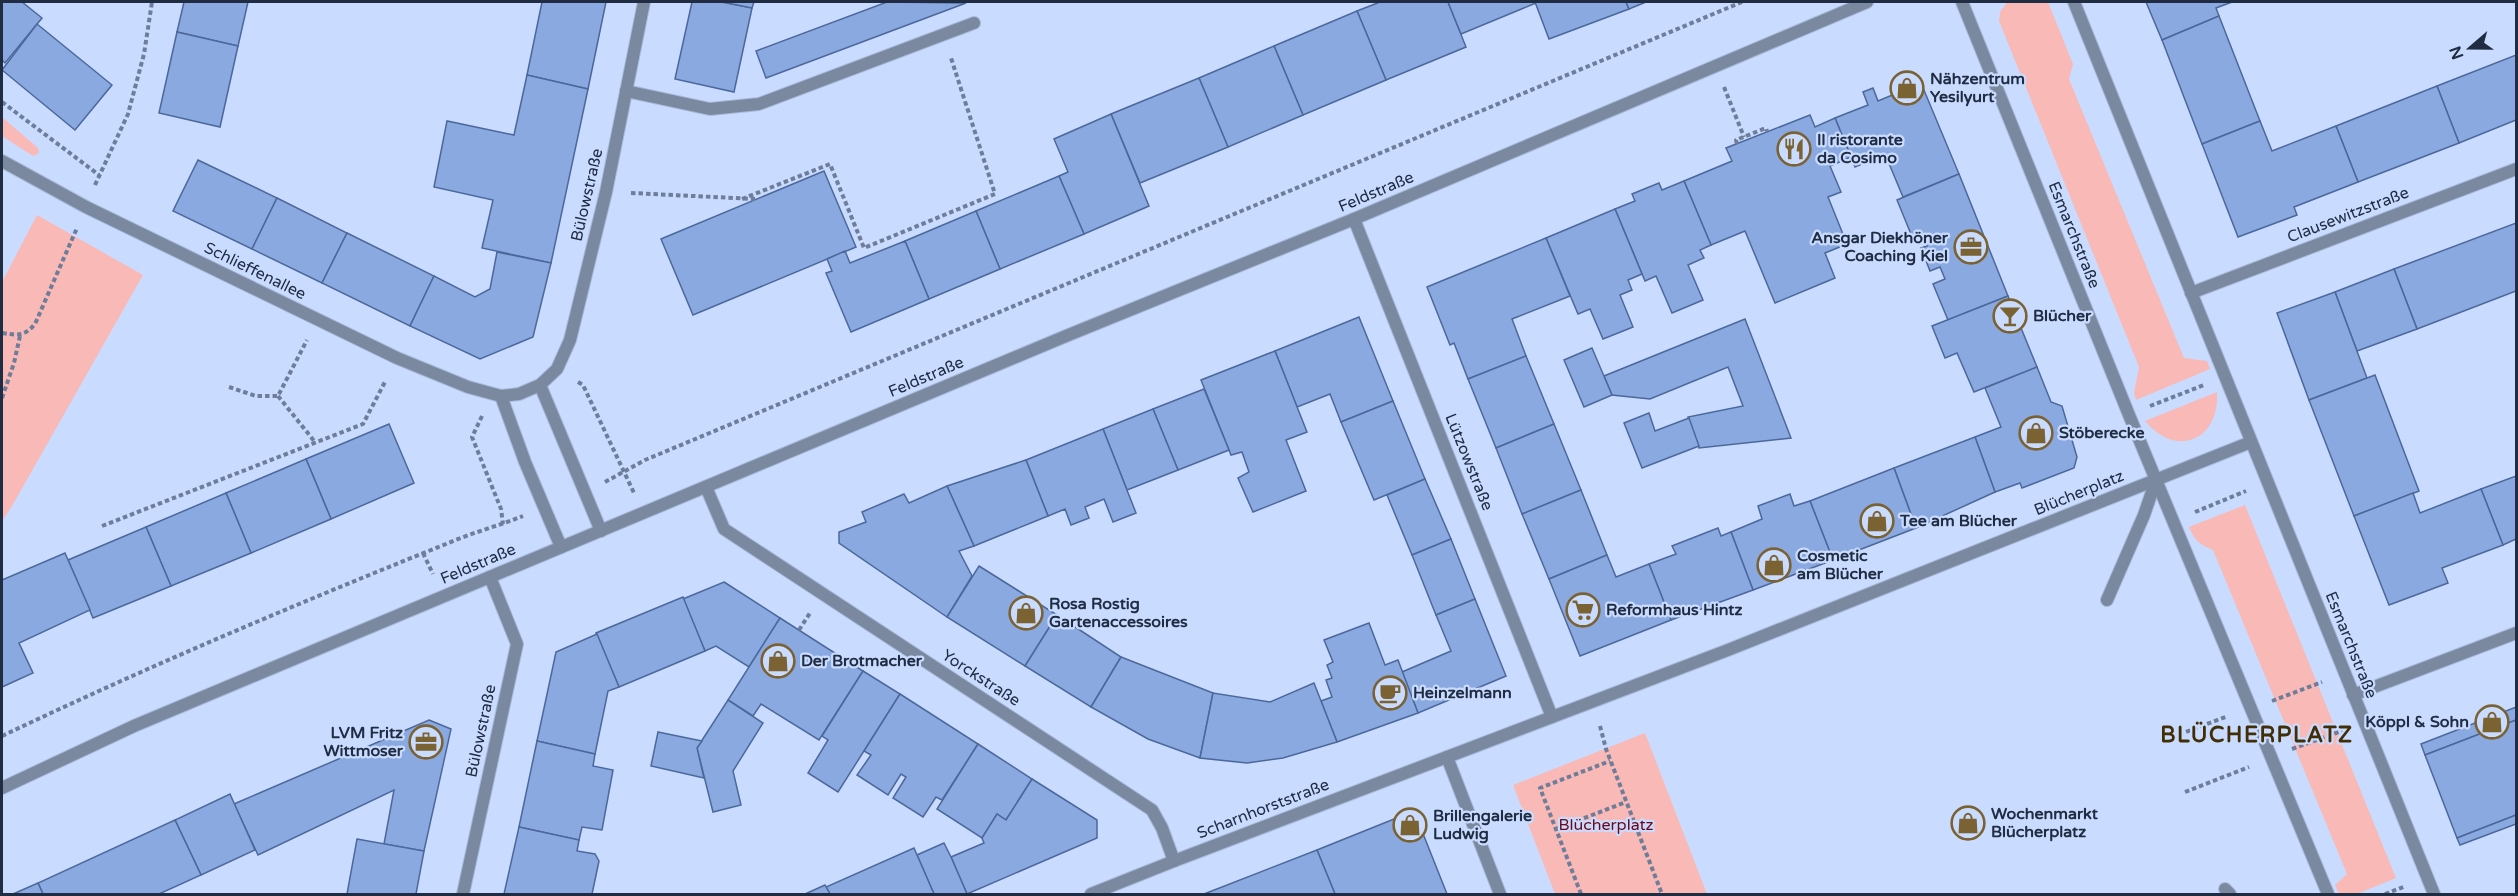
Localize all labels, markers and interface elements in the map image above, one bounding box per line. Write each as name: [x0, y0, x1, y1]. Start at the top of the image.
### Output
north arrow: [2440, 18, 2500, 78]
text: N: [2445, 43, 2468, 62]
place label: Nähzentrum Yesilyurt: [1930, 69, 2025, 107]
shop icon: Nähzentrum Yesilyurt: [1889, 70, 1925, 106]
place label: Il ristorante da Cosimo: [1817, 130, 1903, 168]
restaurant icon: Il ristorante da Cosimo: [1776, 131, 1812, 167]
street label: Bülowstraße: [567, 147, 607, 243]
street label: Feldstraße: [1335, 167, 1417, 217]
street label: Esmarchstraße: [2044, 179, 2104, 291]
street label: Clausewitzstraße: [2284, 183, 2412, 247]
place label: Ansgar Diekhöner Coaching Kiel: [1811, 228, 1949, 266]
office icon: Ansgar Diekhöner Coaching Kiel: [1953, 229, 1989, 265]
street label: Schlieffenallee: [201, 238, 309, 304]
bar icon: Blücher: [1992, 298, 2028, 334]
place label: Blücher: [2033, 306, 2092, 326]
street label: Feldstraße: [885, 352, 967, 402]
street label: Lützowstraße: [1440, 411, 1498, 513]
shop icon: Stöberecke: [2018, 415, 2054, 451]
place label: Stöberecke: [2059, 423, 2145, 443]
street label: Blücherplatz: [2031, 466, 2127, 520]
shop icon: Tee am Blücher: [1859, 503, 1895, 539]
place label: Tee am Blücher: [1899, 511, 2018, 531]
street label: Feldstraße: [437, 539, 519, 589]
place label: Cosmetic am Blücher: [1797, 546, 1884, 584]
shop icon: Cosmetic am Blücher: [1756, 547, 1792, 583]
street label: Esmarchstraße: [2321, 589, 2381, 701]
supermarket icon: Reformhaus Hintz: [1565, 592, 1601, 628]
place label: Rosa Rostig Gartenaccessoires: [1049, 594, 1188, 632]
shop icon: Rosa Rostig Gartenaccessoires: [1008, 595, 1044, 631]
place label: Reformhaus Hintz: [1606, 600, 1742, 620]
shop icon: Der Brotmacher: [760, 643, 796, 679]
street label: Yorckstraße: [938, 645, 1024, 711]
place label: Der Brotmacher: [801, 651, 923, 671]
cafe icon: Heinzelmann: [1372, 675, 1408, 711]
street label: Bülowstraße: [461, 683, 501, 779]
place label: Heinzelmann: [1413, 683, 1512, 703]
shop icon: Köppl & Sohn: [2474, 704, 2510, 740]
place label: Köppl & Sohn: [2365, 712, 2469, 732]
district label: BLÜCHERPLATZ: [2160, 721, 2354, 748]
place label: LVM Fritz Wittmoser: [323, 723, 404, 761]
office icon: LVM Fritz Wittmoser: [408, 724, 444, 760]
street label: Scharnhorststraße: [1194, 775, 1332, 843]
place label: Wochenmarkt Blücherplatz: [1991, 804, 2099, 842]
shop icon: Wochenmarkt Blücherplatz: [1950, 805, 1986, 841]
place label: Brillengalerie Ludwig: [1433, 806, 1532, 844]
shop icon: Brillengalerie Ludwig: [1392, 807, 1428, 843]
park label: Blücherplatz: [1558, 815, 1654, 835]

